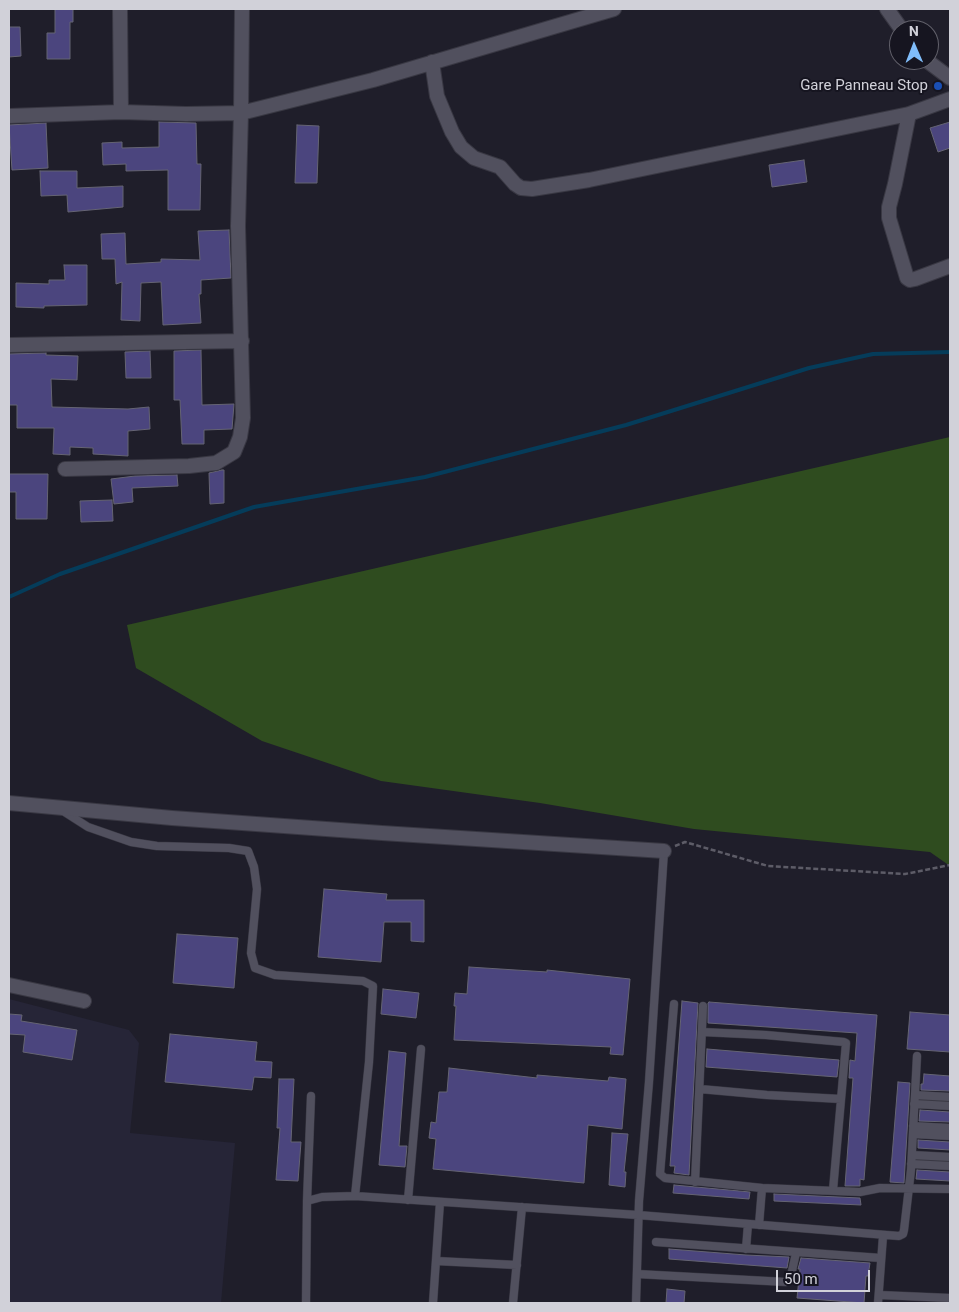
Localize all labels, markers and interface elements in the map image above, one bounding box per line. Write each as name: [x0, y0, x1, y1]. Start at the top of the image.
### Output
north arrow: [889, 20, 939, 70]
text: N: [909, 23, 919, 39]
place label: Gare Panneau Stop: [800, 77, 928, 95]
marker: Gare Panneau Stop: [932, 80, 944, 92]
scale bar: [779, 1260, 873, 1292]
text: 50 m: [784, 1270, 818, 1288]

